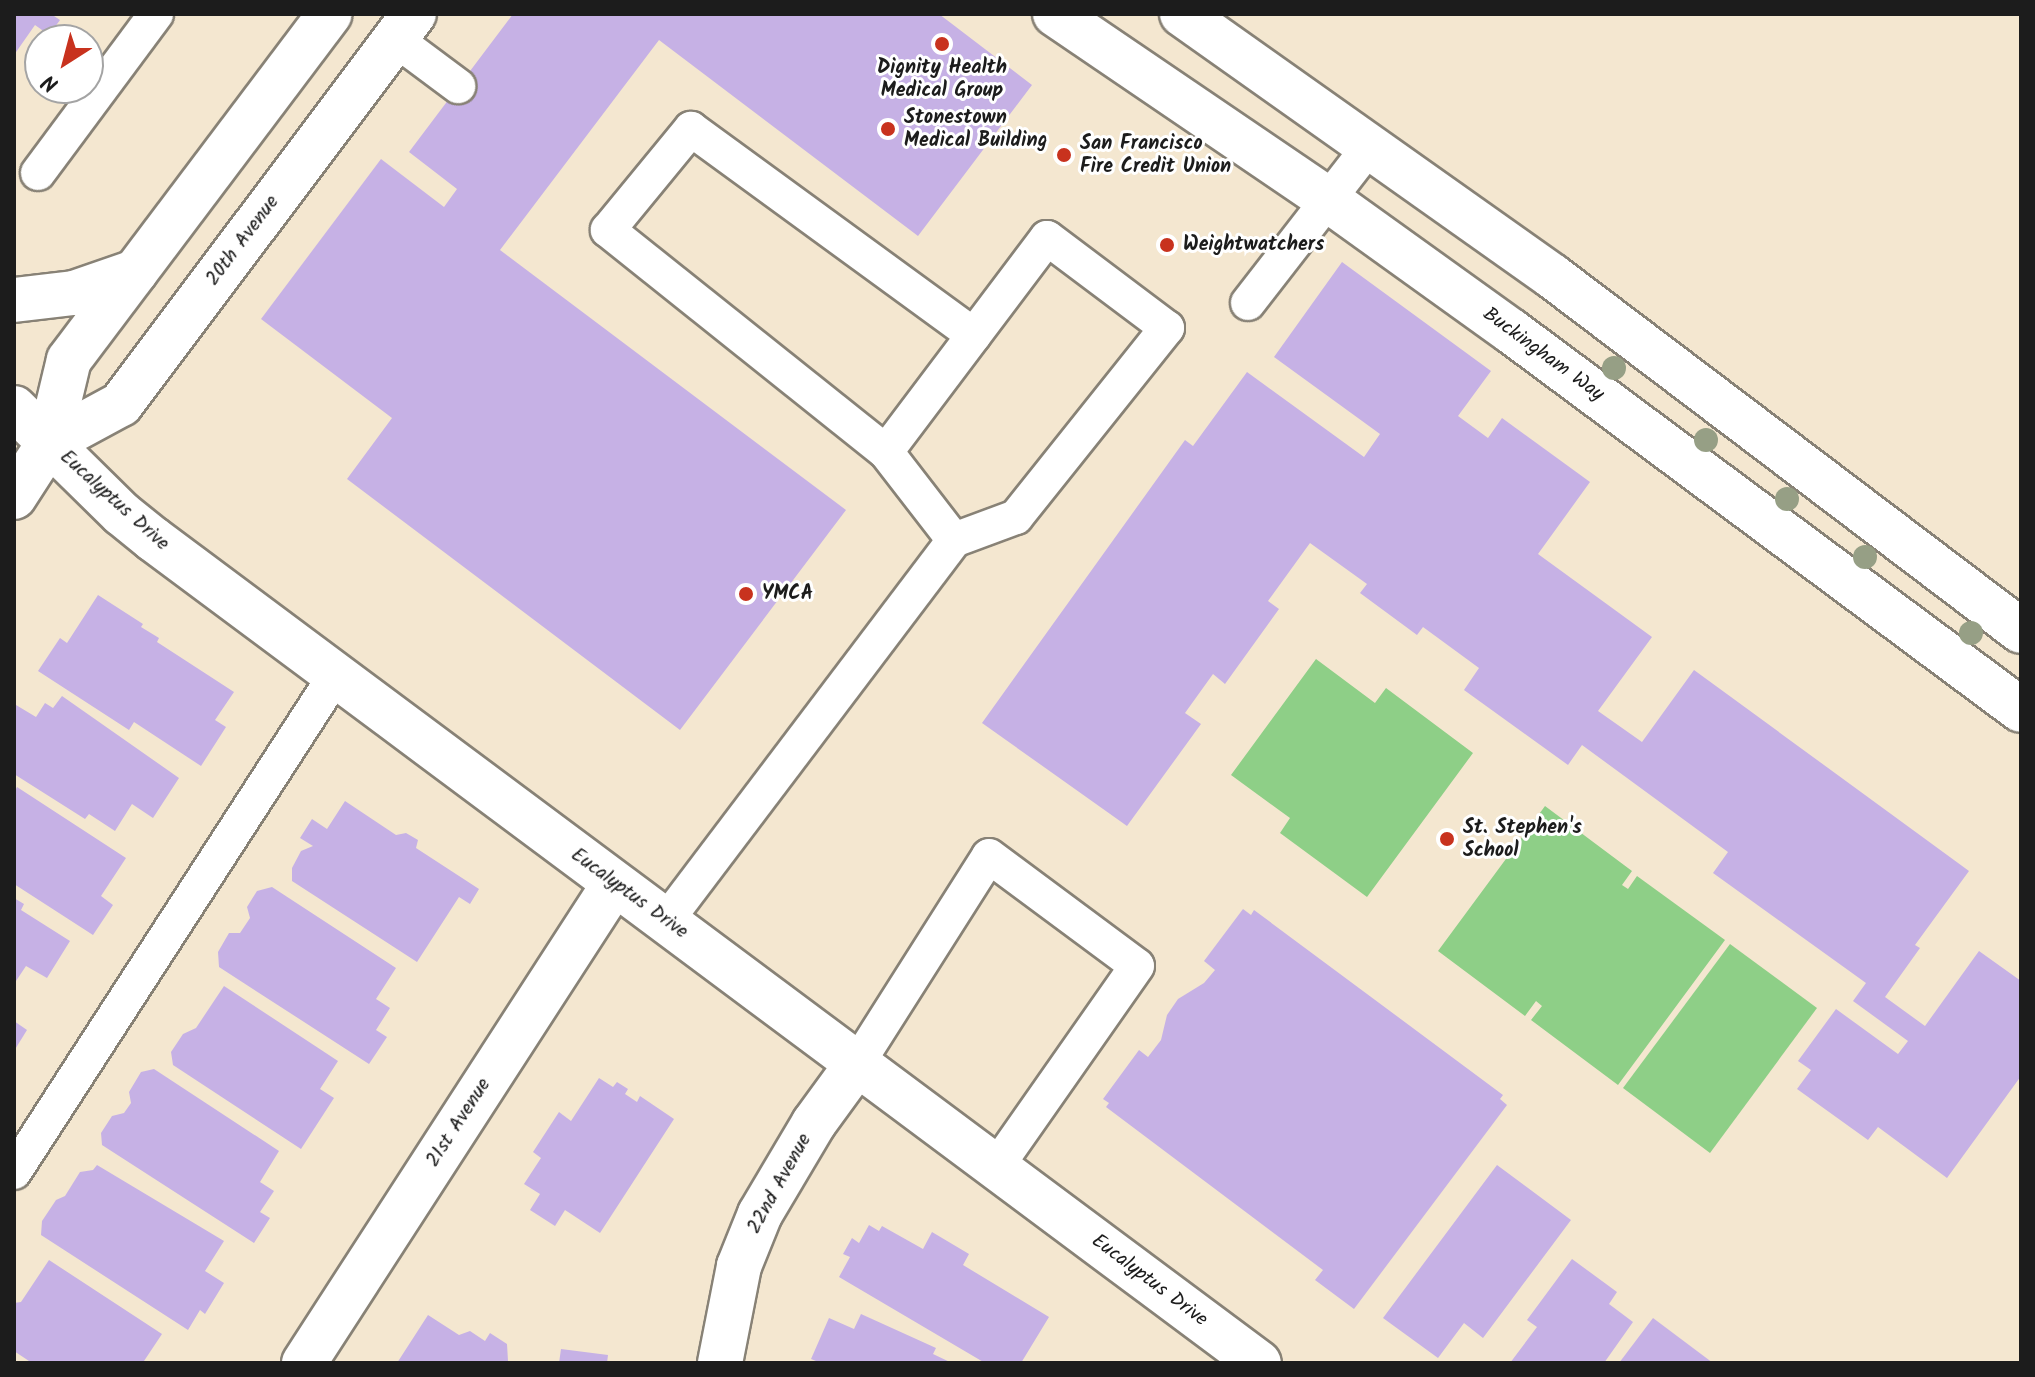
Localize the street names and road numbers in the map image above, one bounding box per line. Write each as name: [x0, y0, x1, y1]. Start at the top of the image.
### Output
street label: 20th Avenue: [201, 191, 285, 291]
street label: Buckingham Way: [1478, 303, 1608, 407]
street label: Eucalyptus Drive: [54, 446, 174, 556]
street label: Eucalyptus Drive: [566, 843, 692, 945]
street label: 21st Avenue: [421, 1074, 497, 1172]
street label: 22nd Avenue: [743, 1130, 817, 1238]
street label: Eucalyptus Drive: [1086, 1230, 1212, 1332]

